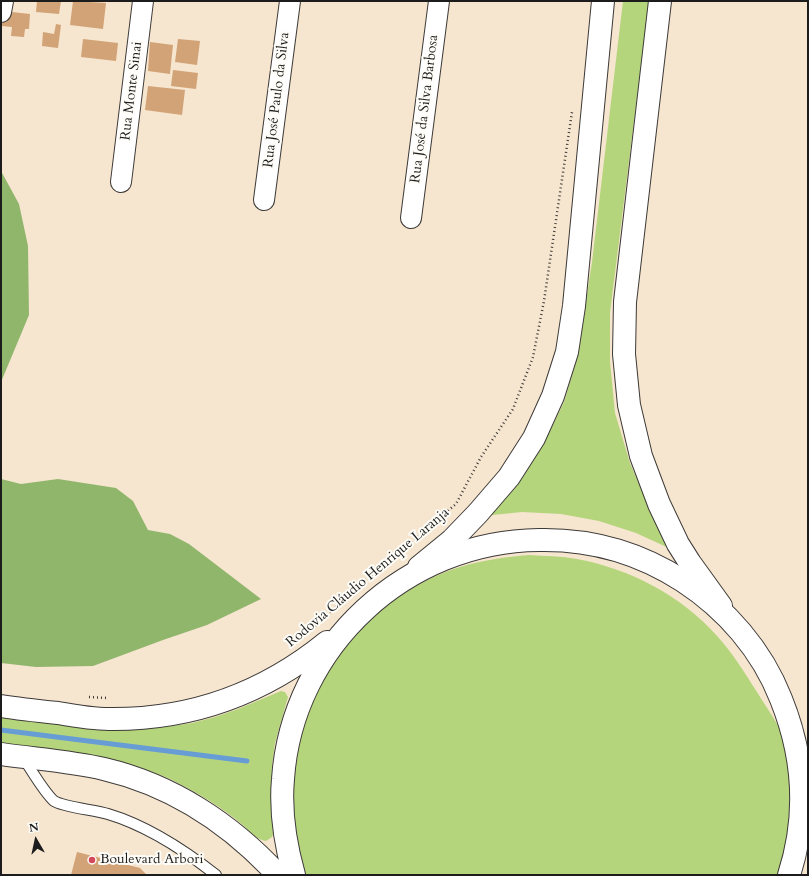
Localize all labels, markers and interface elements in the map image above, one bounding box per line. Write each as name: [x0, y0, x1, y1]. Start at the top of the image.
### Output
street label: Rua José Paulo da Silva: [260, 31, 294, 169]
street label: Rua José da Silva Barbosa: [408, 34, 442, 184]
street label: Rua Monte Sinai: [118, 41, 146, 141]
street label: Rodovia Cláudio Henrique Laranja: [283, 505, 453, 651]
north arrow: [16, 820, 56, 860]
text: N: [28, 820, 40, 836]
place label: Boulevard Arbori: [100, 852, 203, 868]
marker: Boulevard Arbori: [87, 855, 97, 865]

